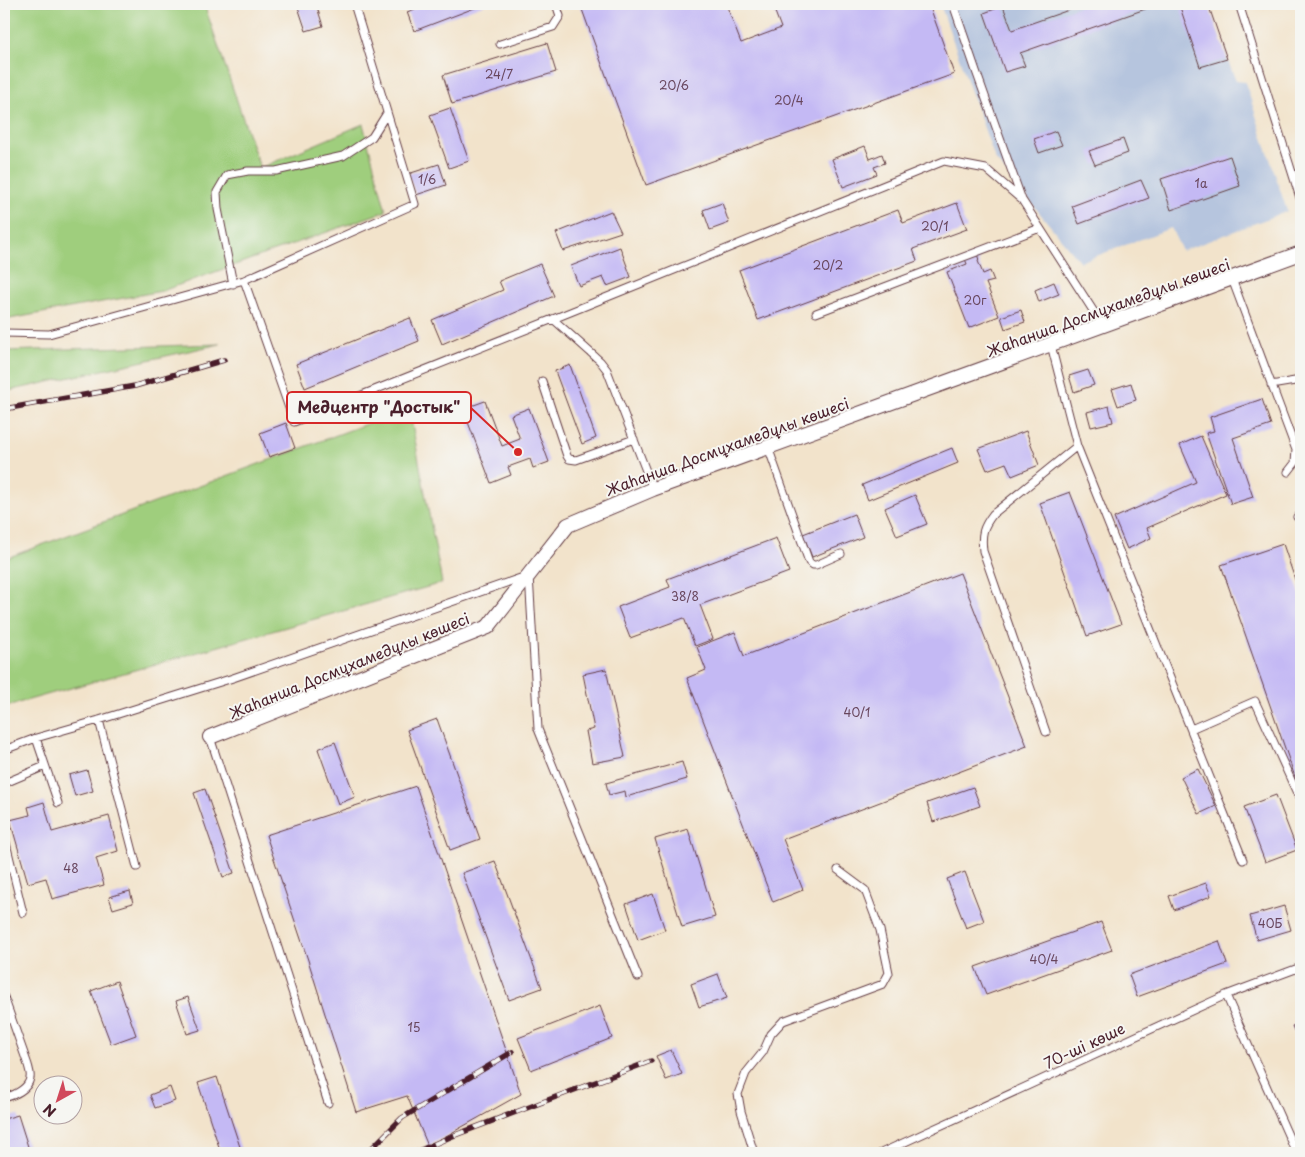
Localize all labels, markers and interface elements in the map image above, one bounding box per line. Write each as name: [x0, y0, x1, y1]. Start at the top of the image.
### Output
house number: 24/7: [485, 65, 513, 83]
house number: 20/6: [659, 76, 689, 94]
house number: 20/4: [774, 91, 804, 109]
house number: 1/6: [418, 170, 436, 188]
house number: 1а: [1195, 174, 1208, 192]
house number: 20/1: [921, 217, 949, 235]
street label: Жаһанша Досмұхамедұлы көшесі: [983, 252, 1233, 362]
house number: 20/2: [813, 256, 843, 274]
house number: 20г: [964, 291, 987, 309]
street label: Жаһанша Досмұхамедұлы көшесі: [602, 391, 852, 501]
callout: Медцентр "Достык": [287, 392, 471, 423]
text: Медцентр "Достык": [298, 394, 460, 418]
house number: 38/8: [671, 587, 699, 605]
street label: Жаһанша Досмұхамедұлы көшесі: [225, 606, 473, 724]
house number: 40/1: [844, 703, 870, 721]
house number: 48: [63, 859, 79, 877]
house number: 40Б: [1258, 914, 1282, 932]
house number: 40/4: [1029, 950, 1059, 968]
street label: 70-ші көше: [1040, 1016, 1128, 1074]
house number: 15: [407, 1018, 421, 1036]
north arrow: [32, 1074, 82, 1124]
text: N: [39, 1099, 60, 1122]

